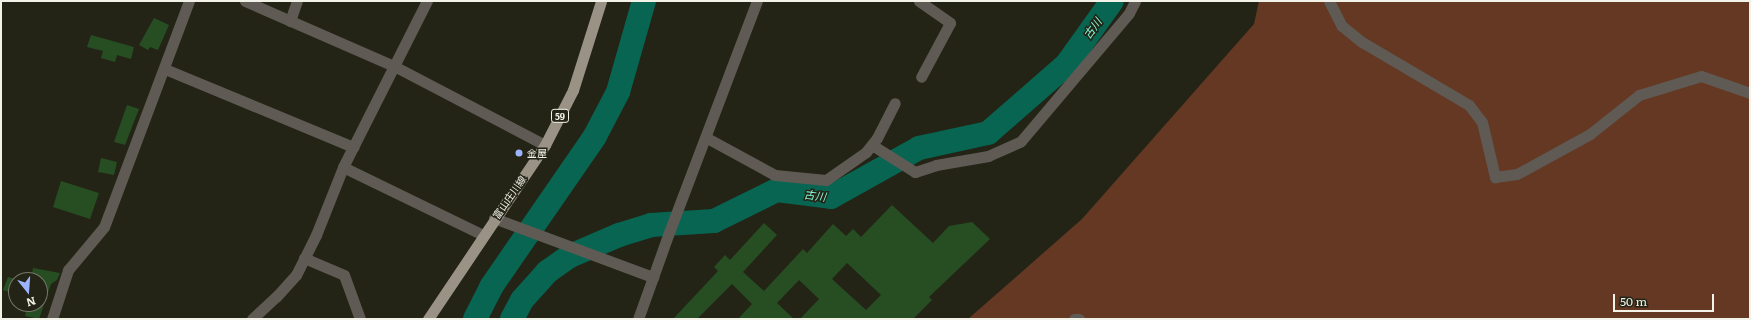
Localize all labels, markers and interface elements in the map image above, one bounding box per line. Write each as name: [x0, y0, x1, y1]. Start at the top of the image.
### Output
water label: 古川: [1080, 15, 1104, 41]
road number: 59: [551, 109, 569, 123]
place label: 金屋: [527, 147, 547, 159]
marker: 金屋: [514, 148, 524, 158]
street label: 富山庄川線: [490, 173, 528, 221]
water label: 古川: [803, 187, 827, 203]
north arrow: [8, 272, 48, 312]
scale bar: [1615, 286, 1716, 312]
text: 50 m: [1620, 292, 1647, 310]
text: N: [24, 294, 38, 312]

